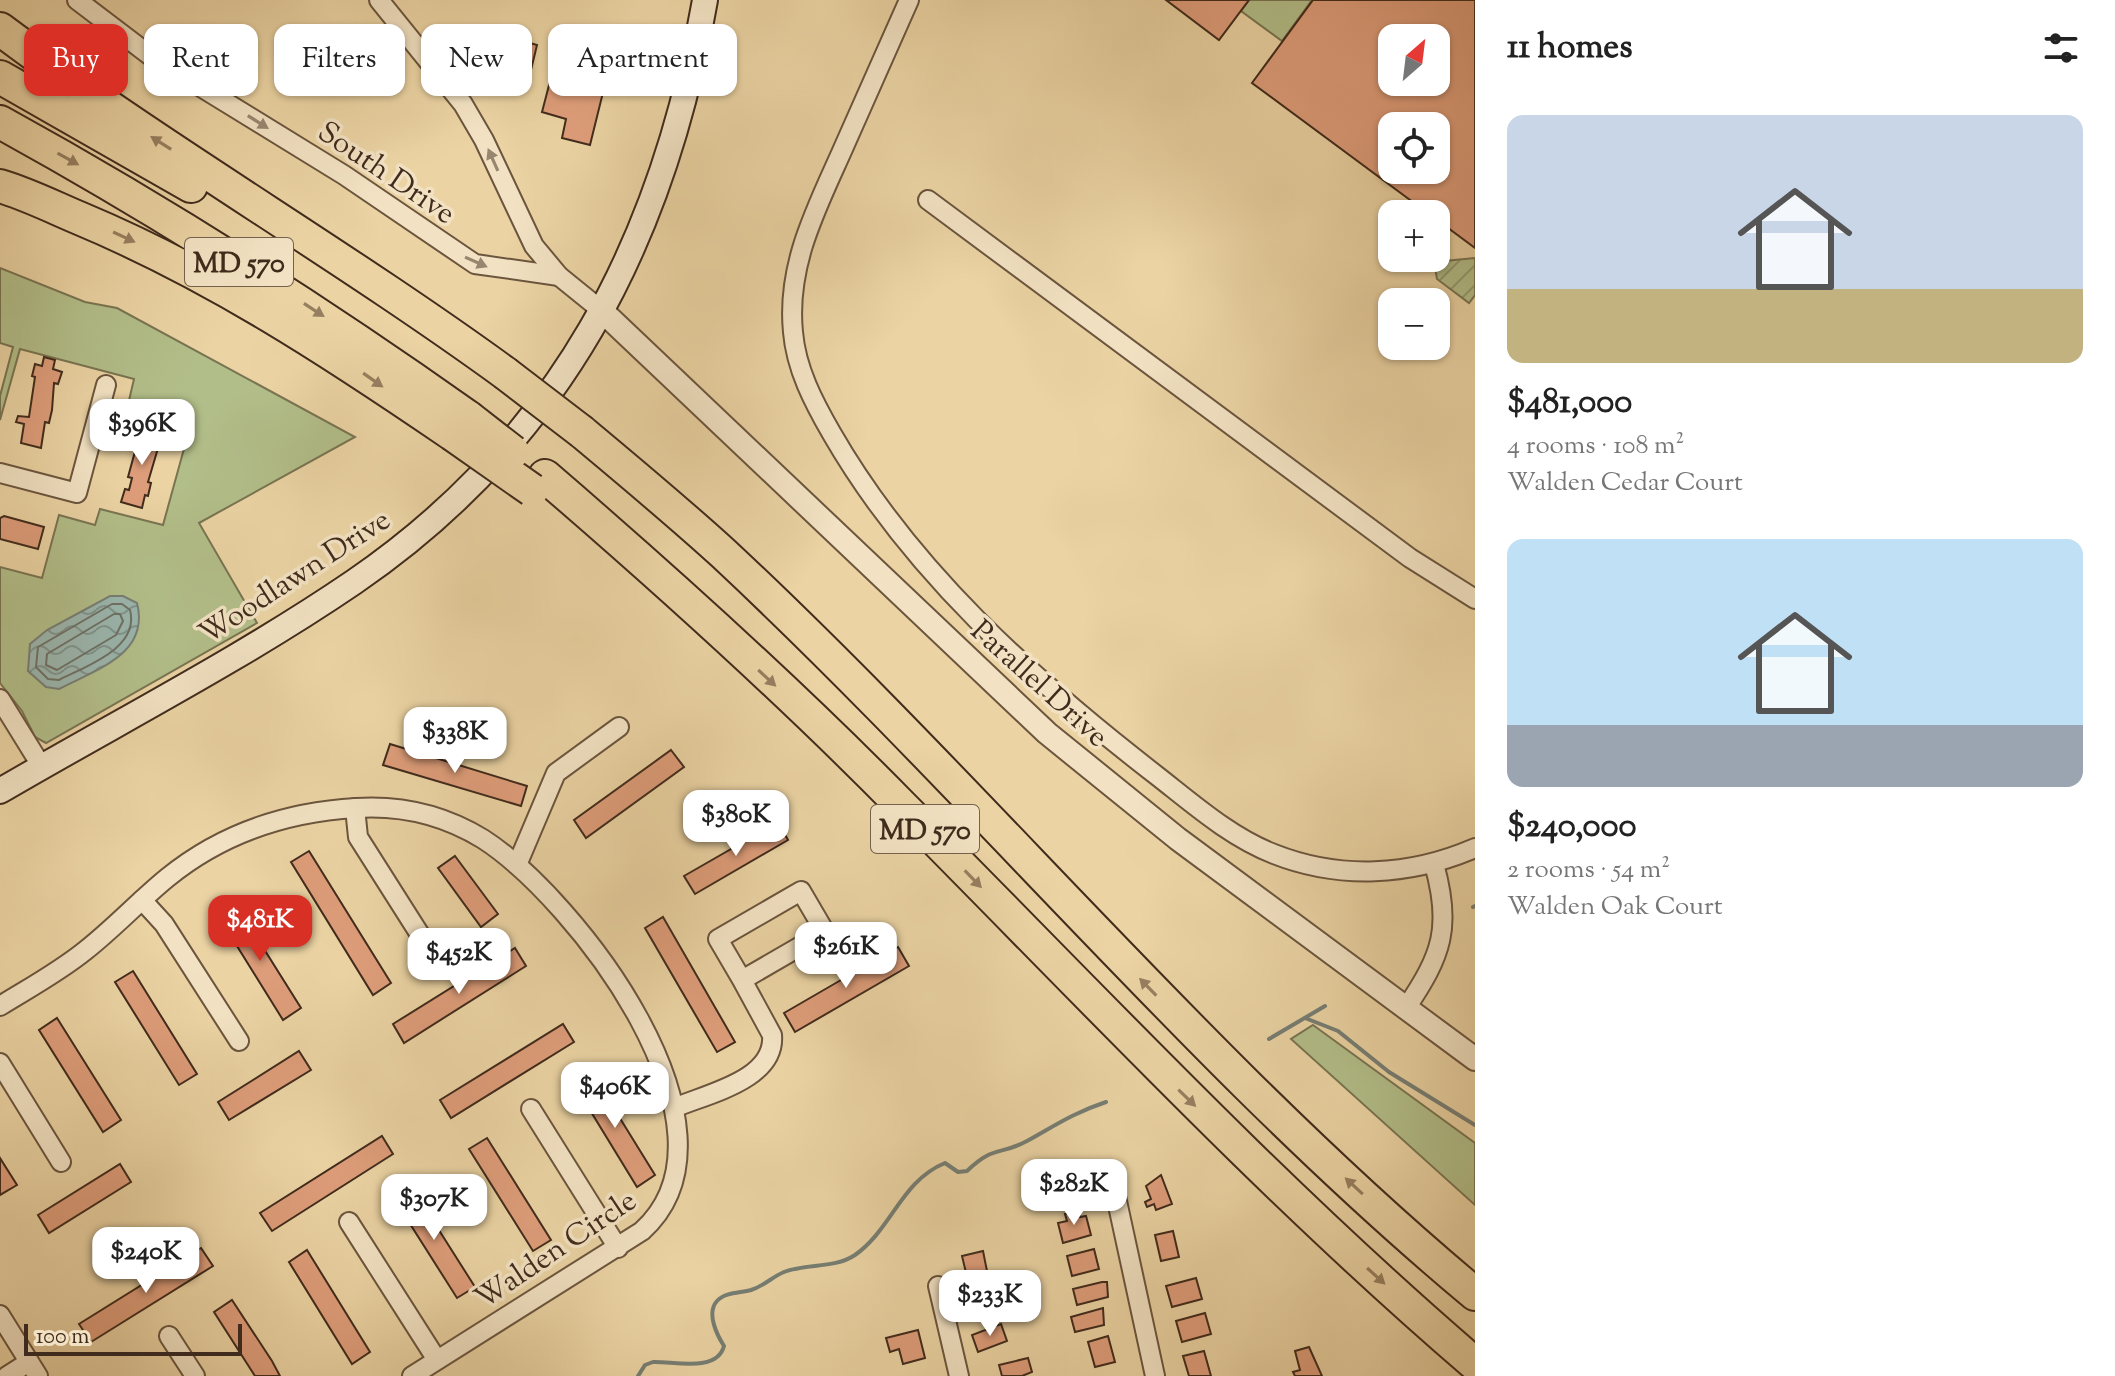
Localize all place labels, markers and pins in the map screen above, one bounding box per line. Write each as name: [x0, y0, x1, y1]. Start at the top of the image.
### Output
pin: $396K: [86, 399, 198, 467]
pin: $338K: [399, 707, 511, 775]
pin: $380K: [680, 790, 792, 858]
pin: $481K: [204, 895, 316, 963]
pin: $261K: [790, 922, 902, 990]
pin: $452K: [403, 928, 515, 996]
pin: $406K: [559, 1062, 671, 1130]
pin: $282K: [1018, 1159, 1130, 1227]
pin: $307K: [378, 1174, 490, 1242]
pin: $240K: [90, 1227, 202, 1295]
pin: $233K: [934, 1270, 1046, 1338]

